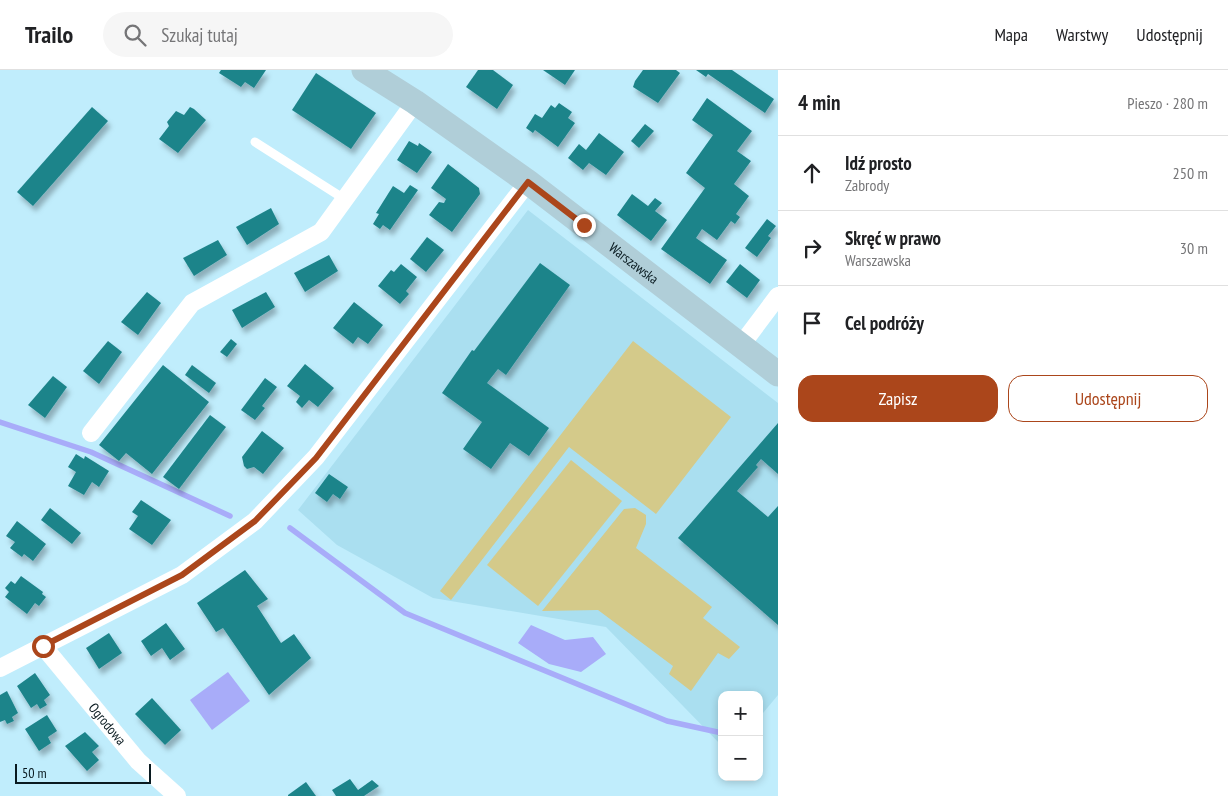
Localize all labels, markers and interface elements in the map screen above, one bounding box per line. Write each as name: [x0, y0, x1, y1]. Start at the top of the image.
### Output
search box: [103, 12, 453, 57]
text: Trailo: [25, 19, 73, 50]
icon: search: [121, 21, 149, 49]
text: Szukaj tutaj: [161, 23, 238, 47]
text: Mapa: [994, 23, 1028, 46]
text: Warstwy: [1056, 23, 1108, 46]
text: Udostępnij: [1136, 23, 1203, 46]
text: 4 min: [798, 89, 840, 116]
text: Pieszo · 280 m: [1127, 93, 1208, 113]
text: Idź prosto: [845, 151, 912, 175]
icon: ahead: [798, 159, 826, 187]
text: 250 m: [1173, 163, 1208, 183]
text: Zabrody: [845, 175, 889, 195]
route end: [573, 214, 596, 237]
text: Skręć w prawo: [845, 226, 941, 250]
icon: right: [798, 234, 826, 262]
street label: Warszawska: [605, 238, 662, 288]
text: 30 m: [1180, 238, 1208, 258]
text: Warszawska: [845, 250, 911, 270]
icon: arrive: [798, 309, 826, 337]
text: Cel podróży: [845, 311, 924, 335]
button: Zapisz: [798, 375, 998, 422]
button: Udostępnij: [1008, 375, 1208, 422]
route start: [32, 635, 55, 658]
map controls: [718, 691, 763, 781]
button: +: [718, 691, 763, 736]
street label: Ogrodowa: [85, 699, 130, 749]
button: −: [718, 736, 763, 781]
scale bar: [15, 761, 151, 784]
text: 50 m: [22, 764, 47, 782]

